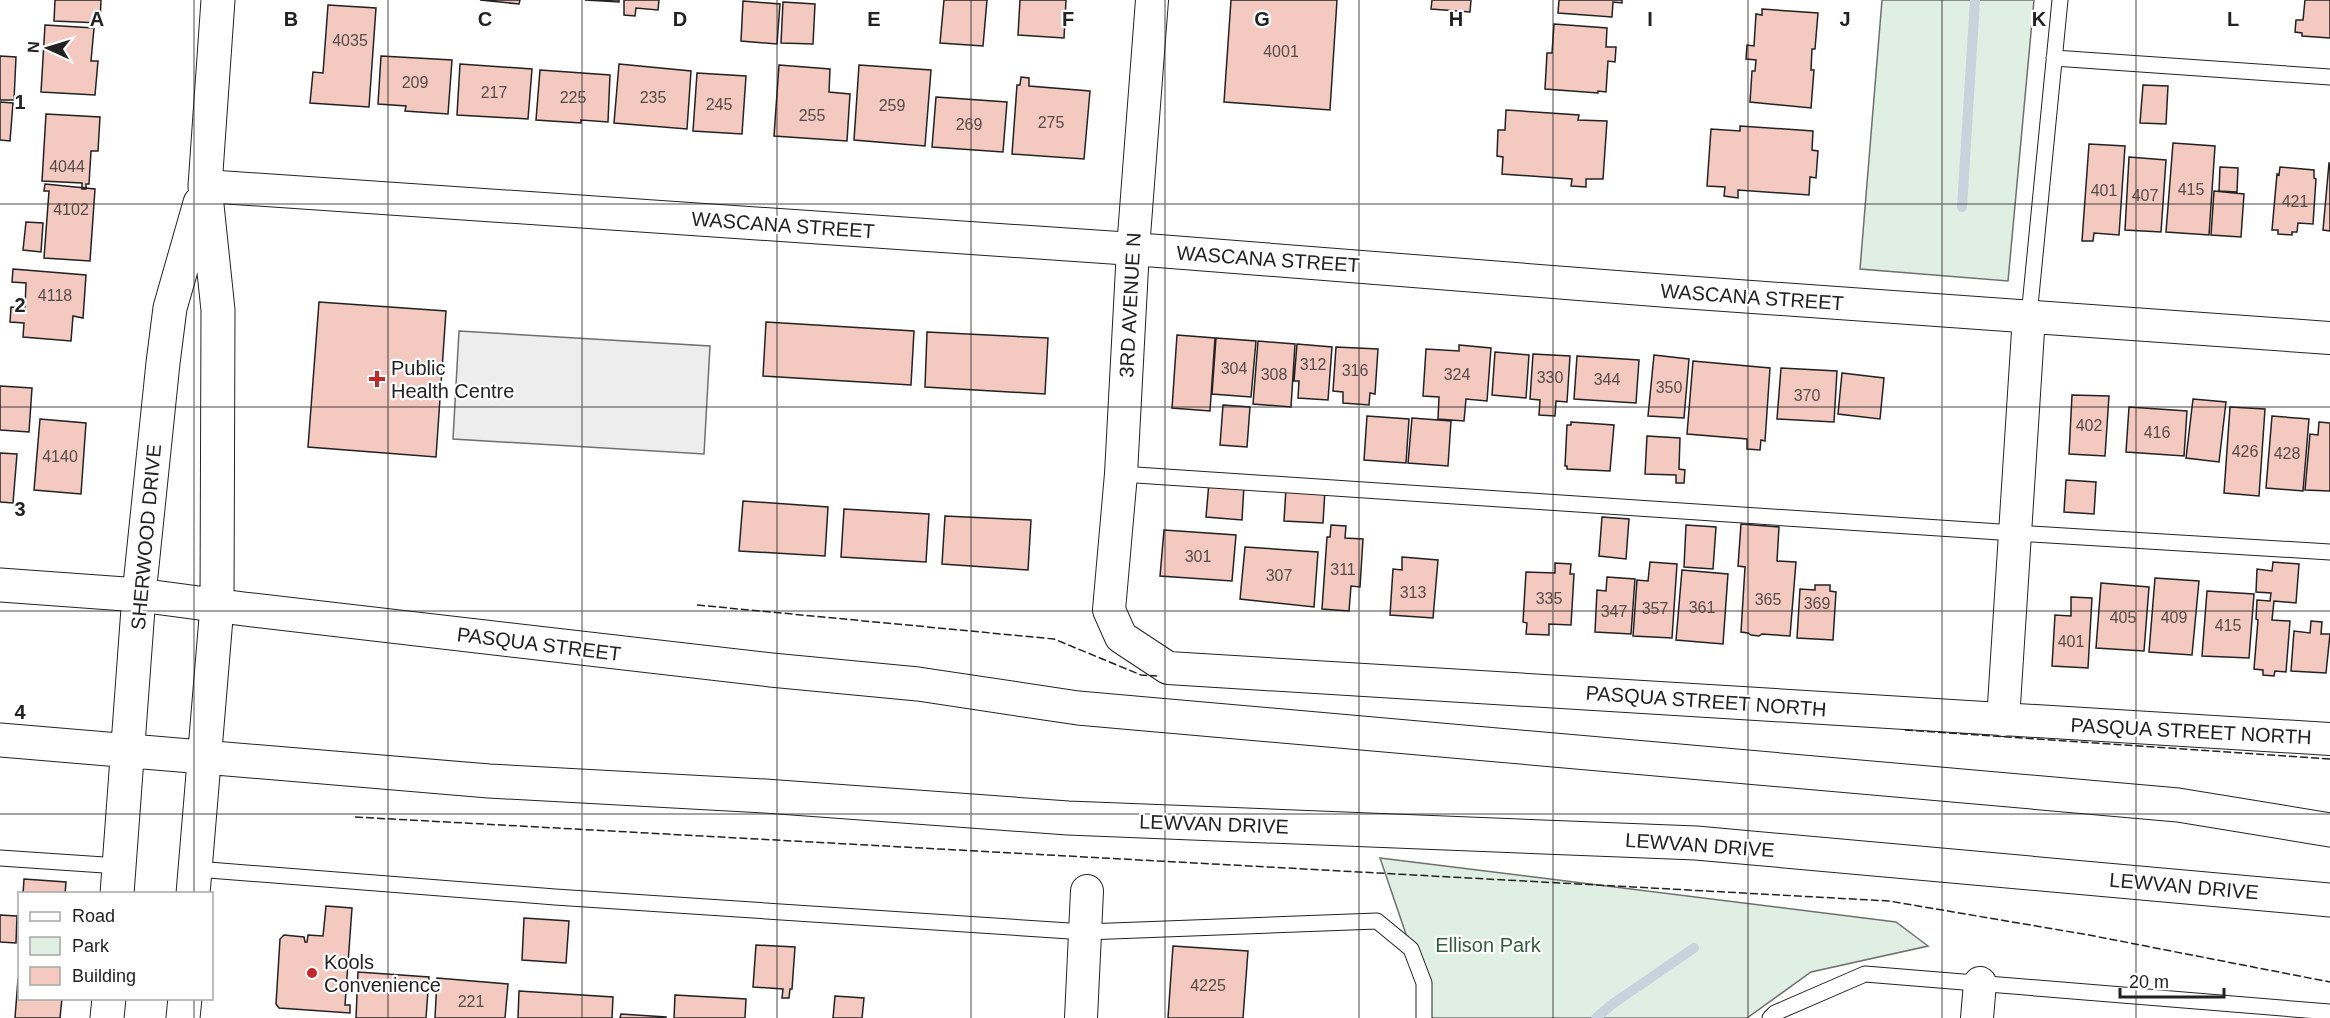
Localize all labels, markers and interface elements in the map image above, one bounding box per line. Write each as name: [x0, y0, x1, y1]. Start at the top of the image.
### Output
text: A: [90, 8, 104, 30]
text: B: [284, 8, 298, 30]
text: C: [478, 8, 492, 30]
text: D: [673, 8, 687, 30]
text: E: [867, 8, 881, 30]
text: F: [1062, 8, 1074, 30]
text: G: [1254, 8, 1270, 30]
text: H: [1449, 8, 1463, 30]
text: I: [1647, 8, 1653, 30]
text: J: [1839, 8, 1851, 30]
text: K: [2032, 8, 2047, 30]
text: L: [2227, 8, 2239, 30]
north arrow: [18, 18, 78, 78]
house number: 4035: [332, 32, 368, 49]
text: N: [25, 41, 42, 53]
house number: 4001: [1263, 43, 1299, 60]
house number: 209: [402, 74, 428, 91]
house number: 217: [481, 84, 507, 101]
house number: 225: [560, 89, 586, 106]
house number: 235: [640, 89, 666, 106]
text: 1: [14, 91, 26, 113]
house number: 245: [706, 96, 732, 113]
house number: 259: [879, 97, 905, 114]
house number: 255: [799, 107, 825, 124]
house number: 275: [1038, 114, 1064, 131]
house number: 269: [956, 116, 982, 133]
house number: 4044: [49, 158, 85, 175]
house number: 415: [2178, 181, 2204, 198]
house number: 401: [2091, 182, 2117, 199]
house number: 407: [2132, 187, 2158, 204]
house number: 421: [2282, 193, 2308, 210]
house number: 4102: [53, 201, 89, 218]
street label: WASCANA STREET: [691, 208, 875, 242]
street label: 3RD AVENUE N: [1115, 232, 1145, 378]
street label: WASCANA STREET: [1176, 242, 1360, 276]
street label: WASCANA STREET: [1660, 280, 1844, 314]
house number: 4118: [38, 287, 72, 304]
text: 2: [14, 294, 26, 316]
house number: 312: [1300, 356, 1326, 373]
place label: Public Health Centre: [391, 357, 514, 402]
house number: 304: [1221, 360, 1247, 377]
house number: 316: [1342, 362, 1368, 379]
house number: 308: [1261, 366, 1287, 383]
house number: 324: [1444, 366, 1470, 383]
house number: 330: [1537, 369, 1563, 386]
marker: Public Health Centre: [368, 370, 386, 388]
house number: 344: [1594, 371, 1620, 388]
house number: 350: [1656, 379, 1682, 396]
house number: 370: [1794, 387, 1820, 404]
house number: 402: [2076, 417, 2102, 434]
house number: 416: [2144, 424, 2170, 441]
street label: SHERWOOD DRIVE: [127, 443, 165, 631]
house number: 426: [2232, 443, 2258, 460]
house number: 428: [2274, 445, 2300, 462]
house number: 4140: [42, 448, 78, 465]
text: 3: [14, 498, 26, 520]
house number: 301: [1185, 548, 1211, 565]
house number: 311: [1330, 561, 1356, 578]
house number: 307: [1266, 567, 1292, 584]
house number: 313: [1400, 584, 1426, 601]
house number: 335: [1536, 590, 1562, 607]
house number: 365: [1755, 591, 1781, 608]
house number: 369: [1804, 595, 1830, 612]
house number: 361: [1689, 599, 1715, 616]
house number: 357: [1642, 600, 1668, 617]
house number: 347: [1601, 603, 1627, 620]
house number: 405: [2110, 609, 2136, 626]
house number: 409: [2161, 609, 2187, 626]
house number: 415: [2215, 617, 2241, 634]
street label: PASQUA STREET: [456, 623, 622, 665]
house number: 401: [2058, 633, 2084, 650]
street label: PASQUA STREET NORTH: [1585, 682, 1827, 720]
text: 4: [14, 701, 26, 723]
street label: PASQUA STREET NORTH: [2070, 714, 2312, 748]
street label: LEWVAN DRIVE: [1139, 810, 1289, 838]
street label: LEWVAN DRIVE: [1625, 829, 1775, 861]
street label: LEWVAN DRIVE: [2108, 869, 2260, 903]
legend: [18, 892, 213, 1000]
text: Road: [72, 906, 115, 926]
park label: Ellison Park: [1435, 934, 1542, 956]
text: Park: [72, 936, 110, 956]
place label: Kools Convenience: [324, 951, 441, 996]
scale bar: [2120, 961, 2224, 999]
text: Building: [72, 966, 136, 986]
marker: Kools Convenience: [305, 966, 319, 980]
text: 20 m: [2129, 972, 2169, 992]
house number: 4225: [1190, 977, 1226, 994]
house number: 221: [458, 993, 484, 1010]

